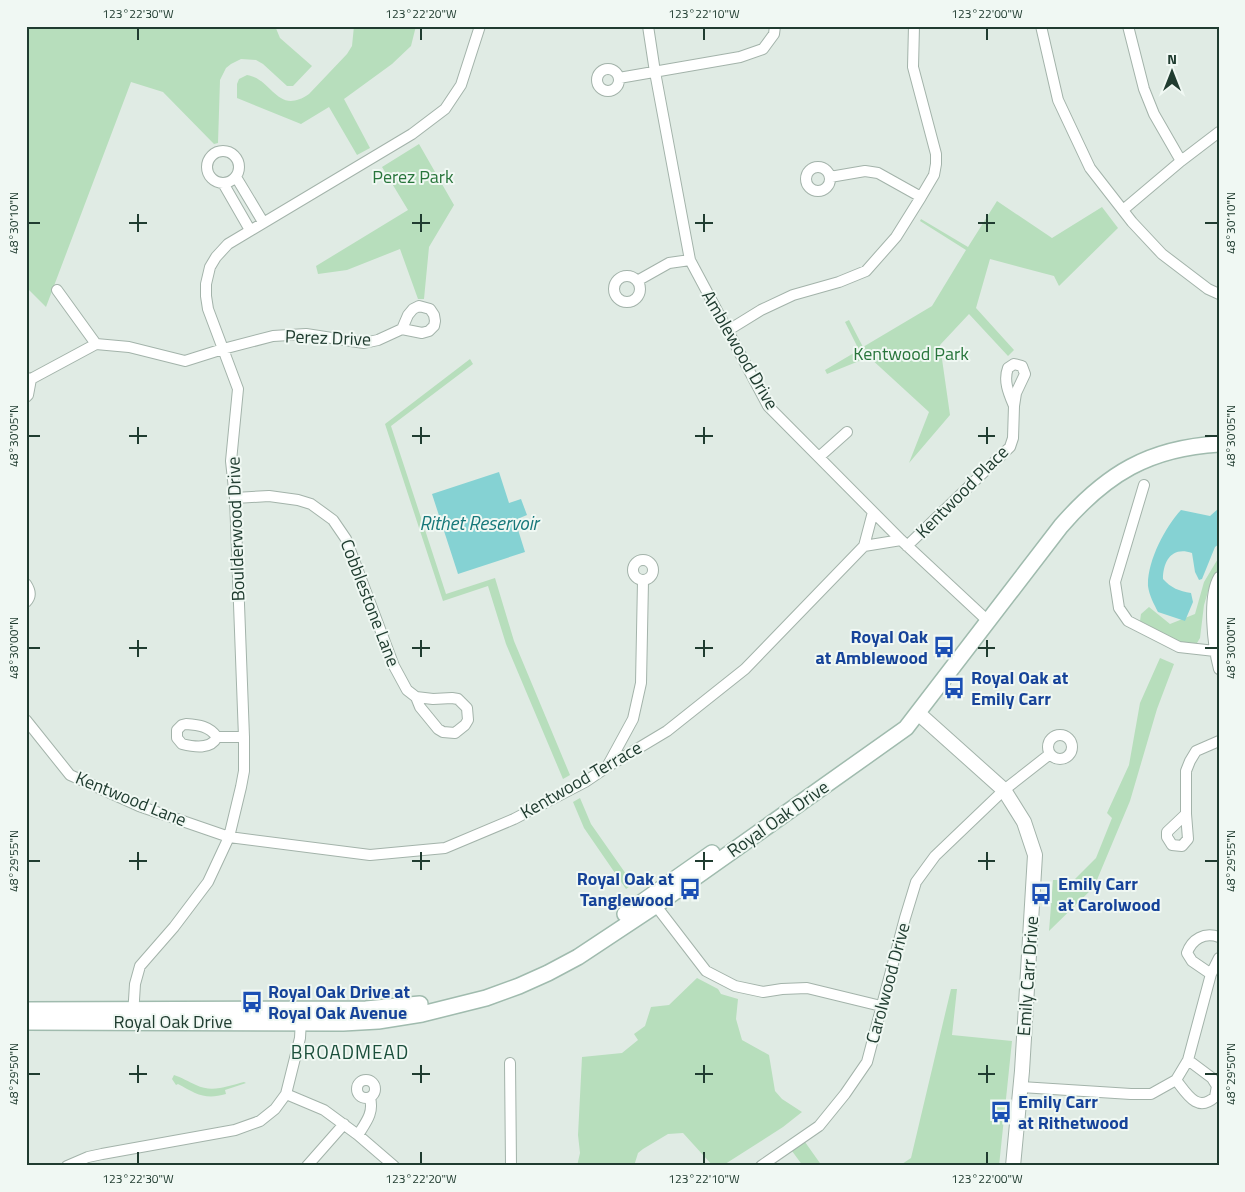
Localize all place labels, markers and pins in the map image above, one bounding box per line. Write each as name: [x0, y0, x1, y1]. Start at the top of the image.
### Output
place label: Royal Oak at Amblewood: [816, 623, 929, 671]
bus stop icon: Royal Oak at Amblewood: [931, 634, 957, 660]
place label: Royal Oak at Emily Carr: [971, 664, 1069, 712]
bus stop icon: Royal Oak at Emily Carr: [941, 675, 967, 701]
place label: Royal Oak at Tanglewood: [577, 865, 674, 913]
place label: Emily Carr at Carolwood: [1058, 870, 1161, 918]
bus stop icon: Royal Oak at Tanglewood: [677, 876, 703, 902]
bus stop icon: Emily Carr at Carolwood: [1028, 881, 1054, 907]
place label: Royal Oak Drive at Royal Oak Avenue: [268, 978, 410, 1026]
bus stop icon: Royal Oak Drive at Royal Oak Avenue: [239, 989, 265, 1015]
place label: Emily Carr at Rithetwood: [1018, 1088, 1129, 1136]
bus stop icon: Emily Carr at Rithetwood: [988, 1099, 1014, 1125]

